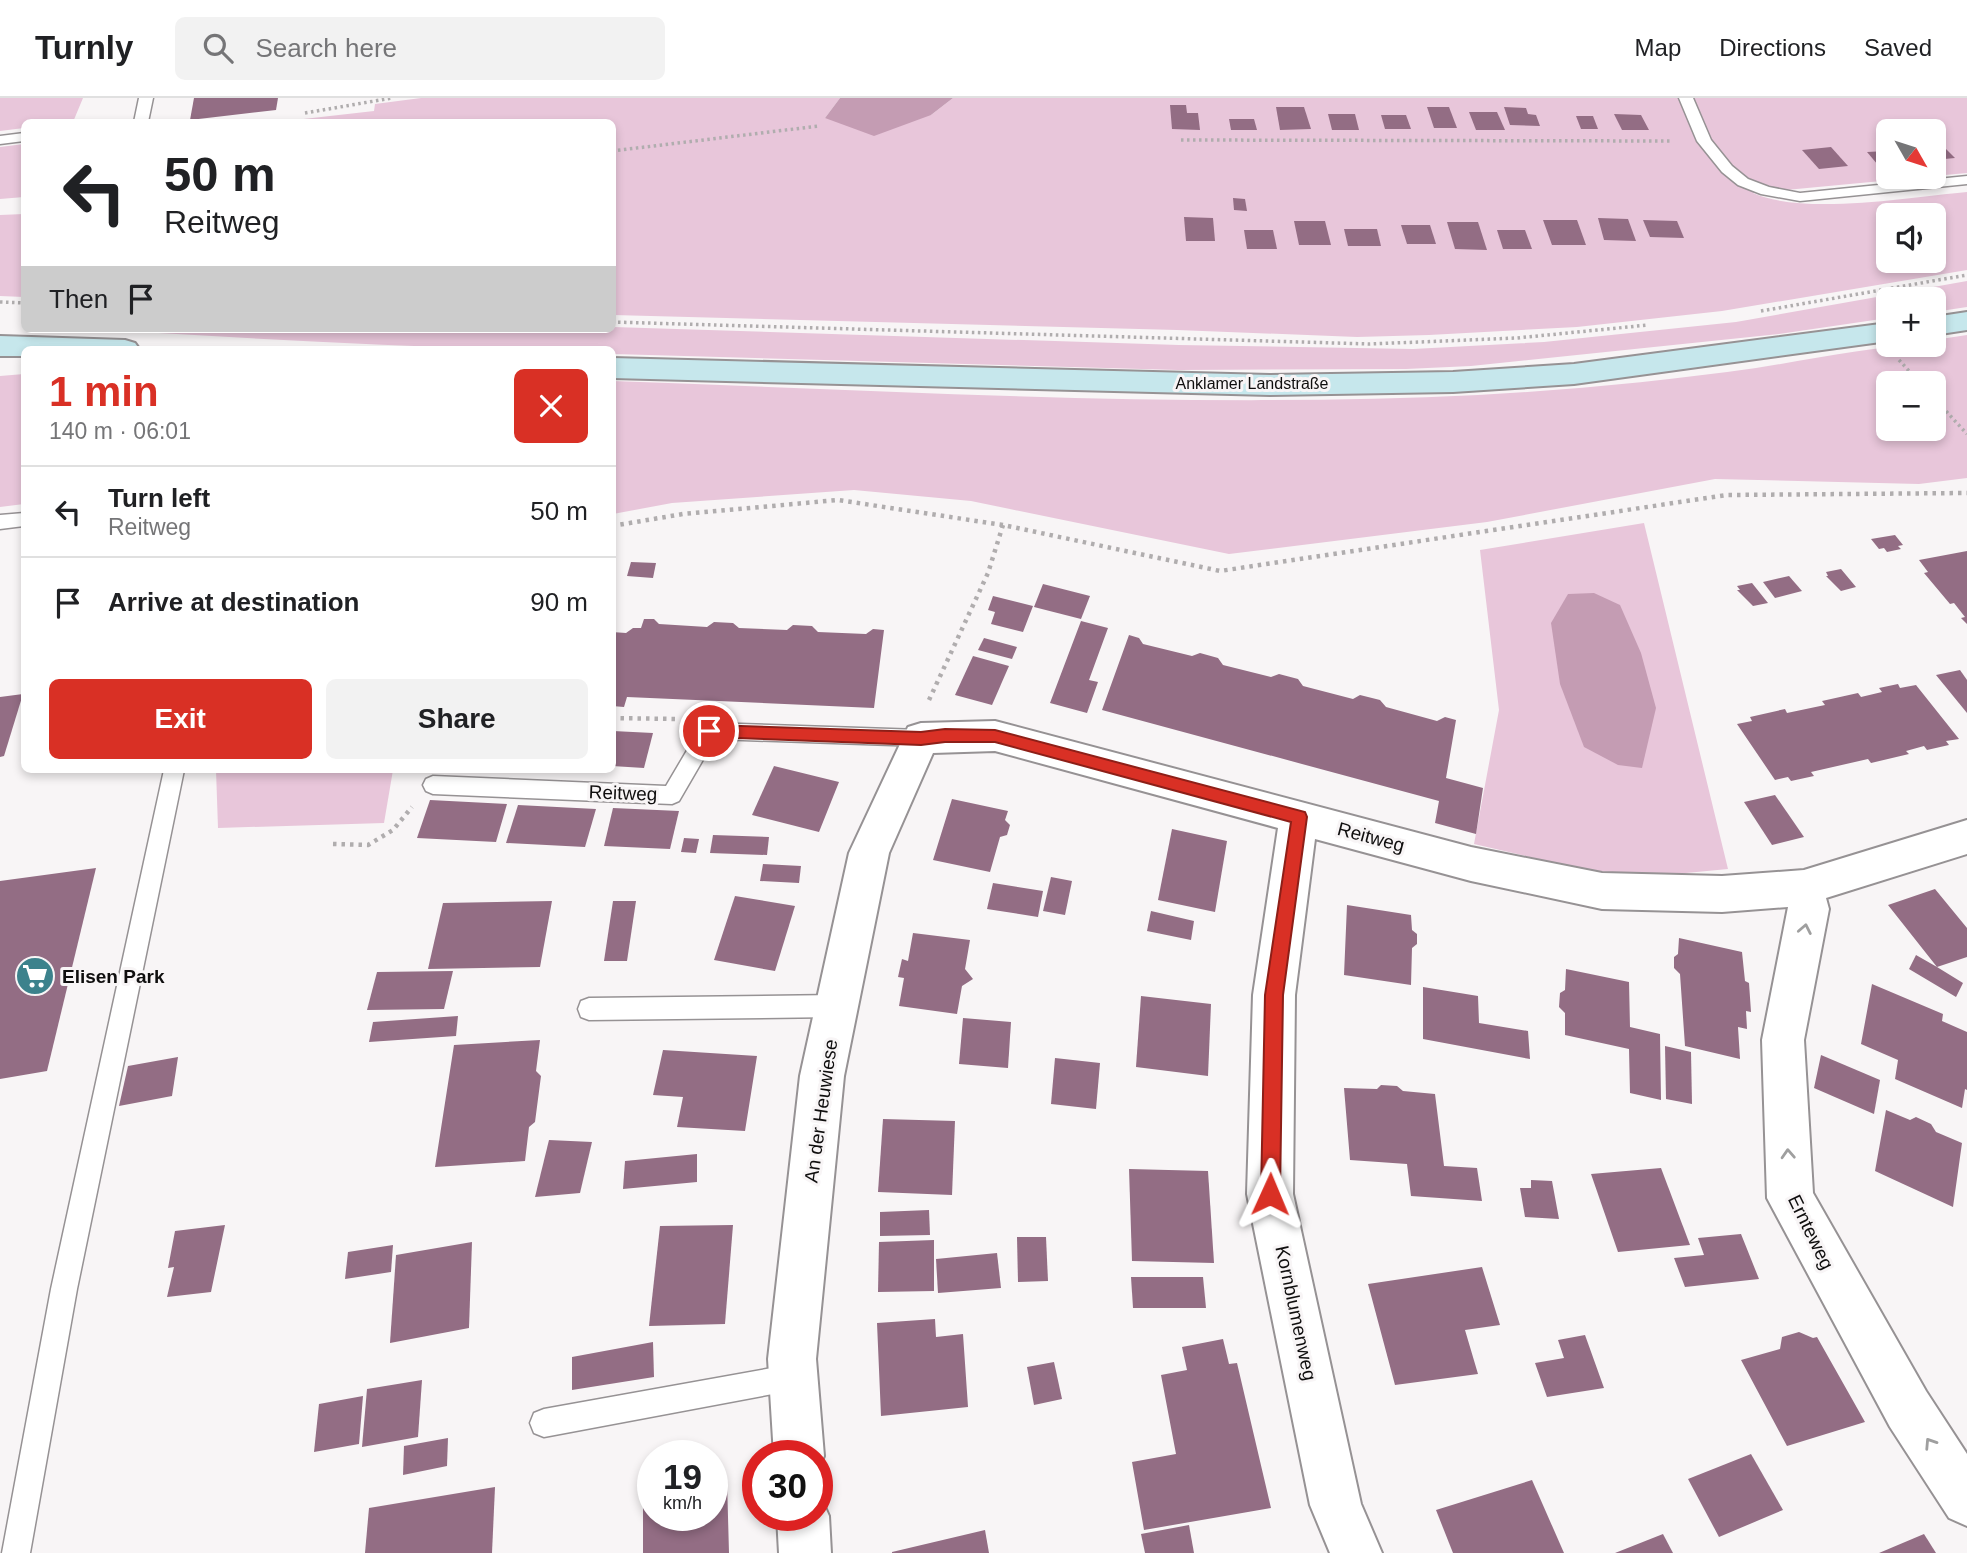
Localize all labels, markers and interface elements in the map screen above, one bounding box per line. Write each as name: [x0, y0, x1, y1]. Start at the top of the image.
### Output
search box: [175, 17, 665, 80]
text: Turnly: [35, 29, 133, 66]
icon: search: [199, 29, 237, 67]
text: Search here: [255, 33, 397, 63]
text: Map: [1635, 34, 1681, 61]
text: Directions: [1719, 34, 1826, 61]
text: Saved: [1864, 34, 1932, 61]
north arrow: [1876, 119, 1946, 189]
map controls: [1876, 119, 1946, 441]
icon: left: [49, 147, 140, 238]
text: 50 m: [164, 147, 276, 201]
button: sound: [1876, 203, 1946, 273]
text: Reitweg: [164, 204, 280, 240]
icon: arrive: [122, 280, 160, 318]
text: Then: [49, 284, 108, 314]
button: +: [1876, 287, 1946, 357]
text: 1 min: [49, 368, 159, 415]
button: close: [514, 369, 588, 443]
button: −: [1876, 371, 1946, 441]
street label: Anklamer Landstraße: [1176, 375, 1329, 392]
text: 140 m · 06:01: [49, 418, 191, 444]
text: Turn left: [108, 483, 210, 513]
icon: left: [49, 493, 87, 531]
text: 50 m: [530, 496, 588, 526]
text: Reitweg: [108, 514, 191, 540]
icon: arrive: [49, 584, 87, 622]
text: Arrive at destination: [108, 587, 359, 617]
text: 90 m: [530, 587, 588, 617]
button: Exit: [49, 679, 312, 759]
button: Share: [326, 679, 588, 759]
pin: [679, 701, 739, 761]
icon: arrive: [690, 712, 728, 750]
street label: Reitweg: [588, 781, 658, 805]
street label: Reitweg: [1335, 818, 1407, 856]
one-way arrow: [1797, 923, 1812, 935]
supermarket icon: Elisen Park: [14, 955, 56, 997]
place label: Elisen Park: [62, 966, 165, 987]
street label: An der Heuwiese: [801, 1038, 841, 1184]
one-way arrow: [1781, 1149, 1796, 1160]
position arrow: [1233, 1157, 1307, 1231]
street label: Ernteweg: [1784, 1191, 1838, 1273]
street label: Kornblumenweg: [1271, 1244, 1321, 1382]
one-way arrow: [1925, 1437, 1938, 1450]
speed limit sign: 30: [742, 1440, 833, 1531]
text: 19: [663, 1457, 702, 1496]
text: km/h: [663, 1493, 702, 1513]

